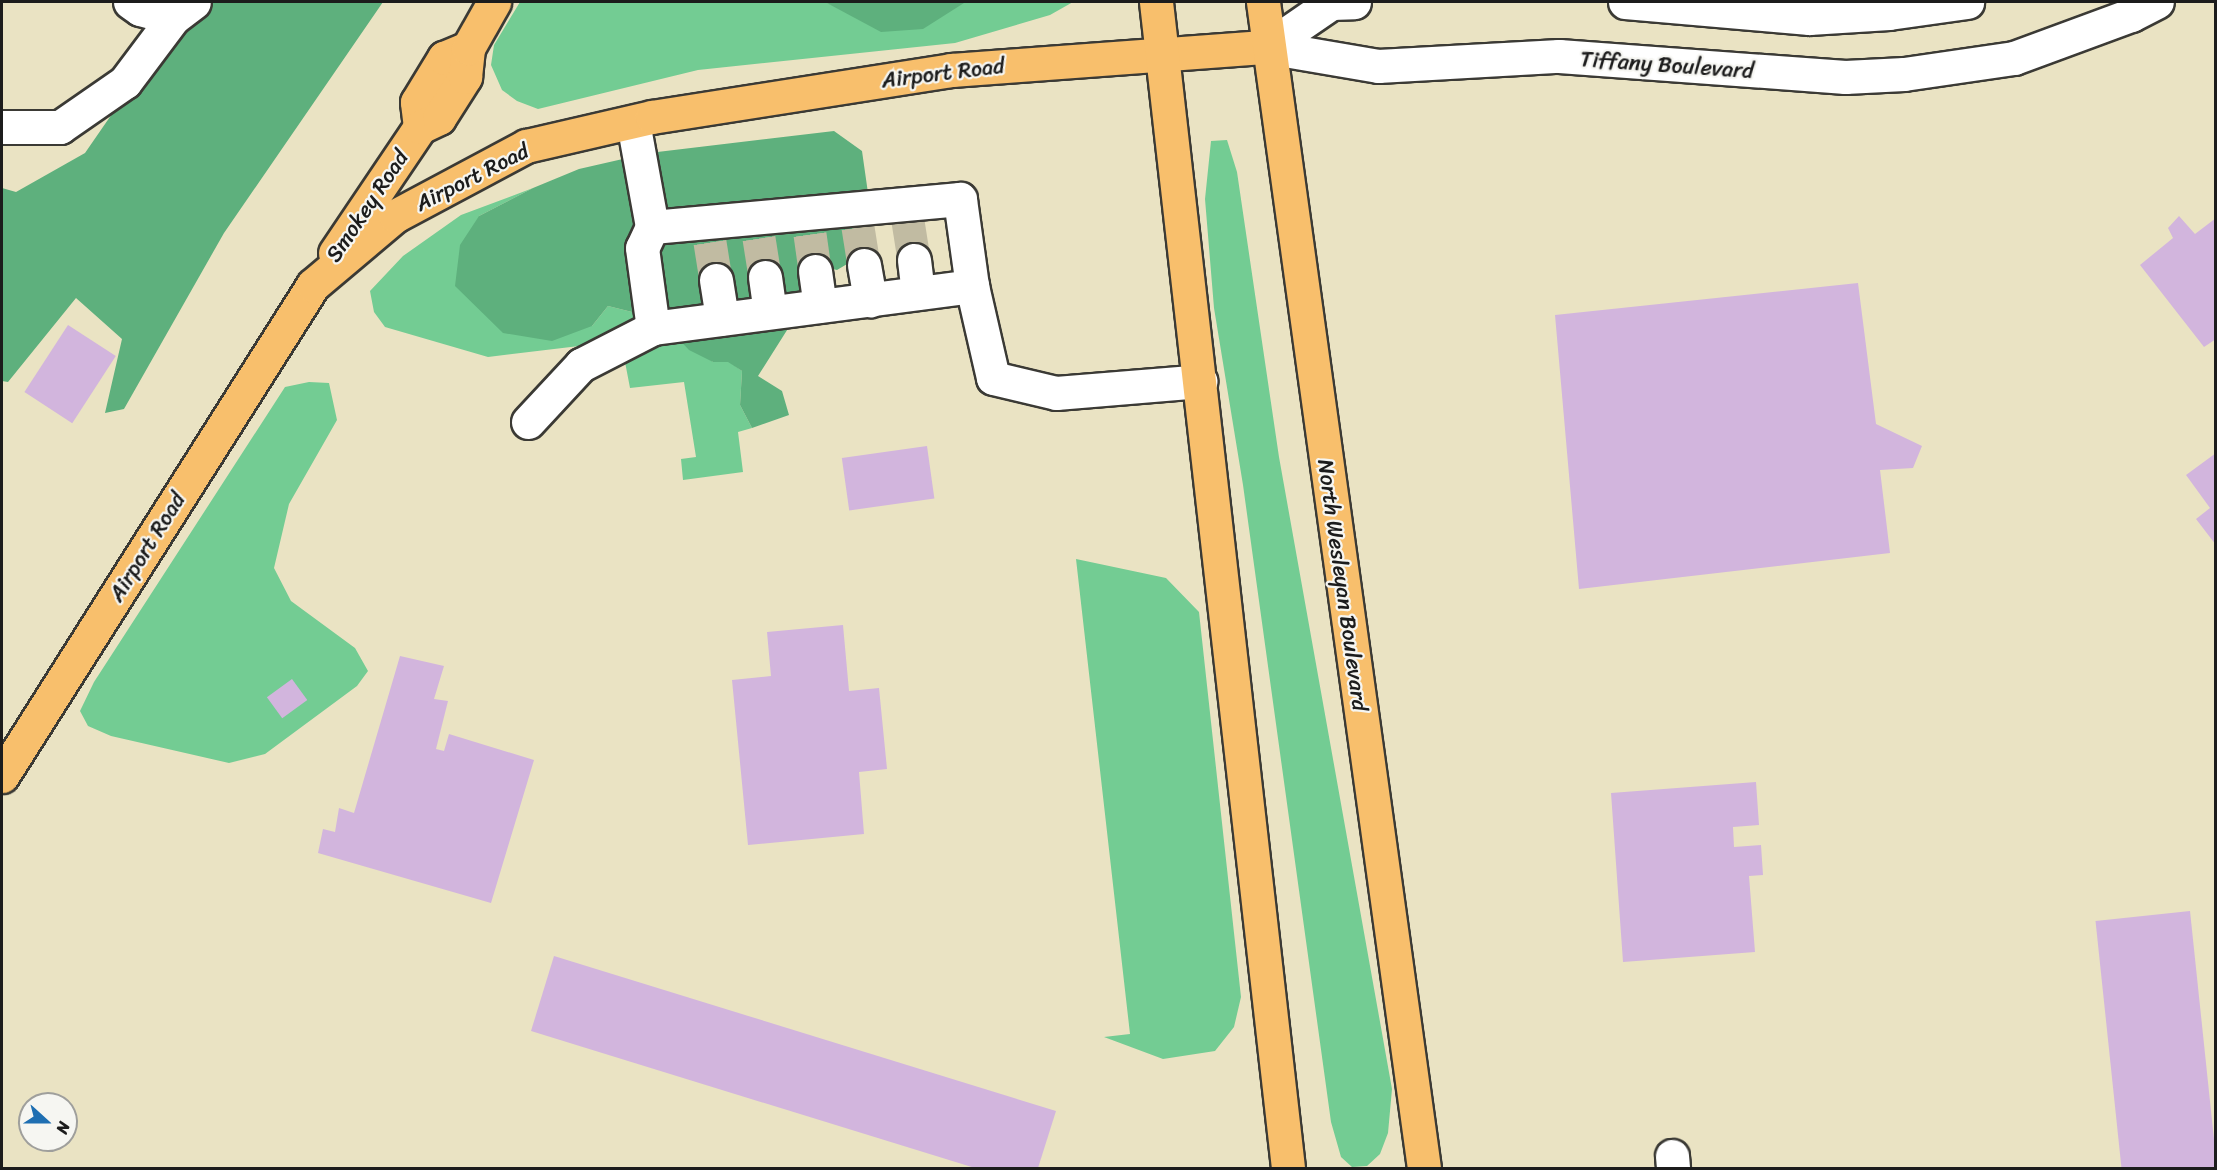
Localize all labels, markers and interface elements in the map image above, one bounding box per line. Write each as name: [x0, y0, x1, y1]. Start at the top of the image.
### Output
street label: Tiffany Boulevard: [1580, 46, 1754, 84]
street label: Airport Road: [880, 52, 1006, 94]
street label: Airport Road: [411, 137, 533, 217]
street label: Smokey Road: [320, 145, 414, 267]
street label: North Wesleyan Boulevard: [1312, 458, 1374, 712]
street label: Airport Road: [103, 487, 191, 607]
north arrow: [18, 1092, 78, 1152]
text: N: [48, 1118, 79, 1138]

